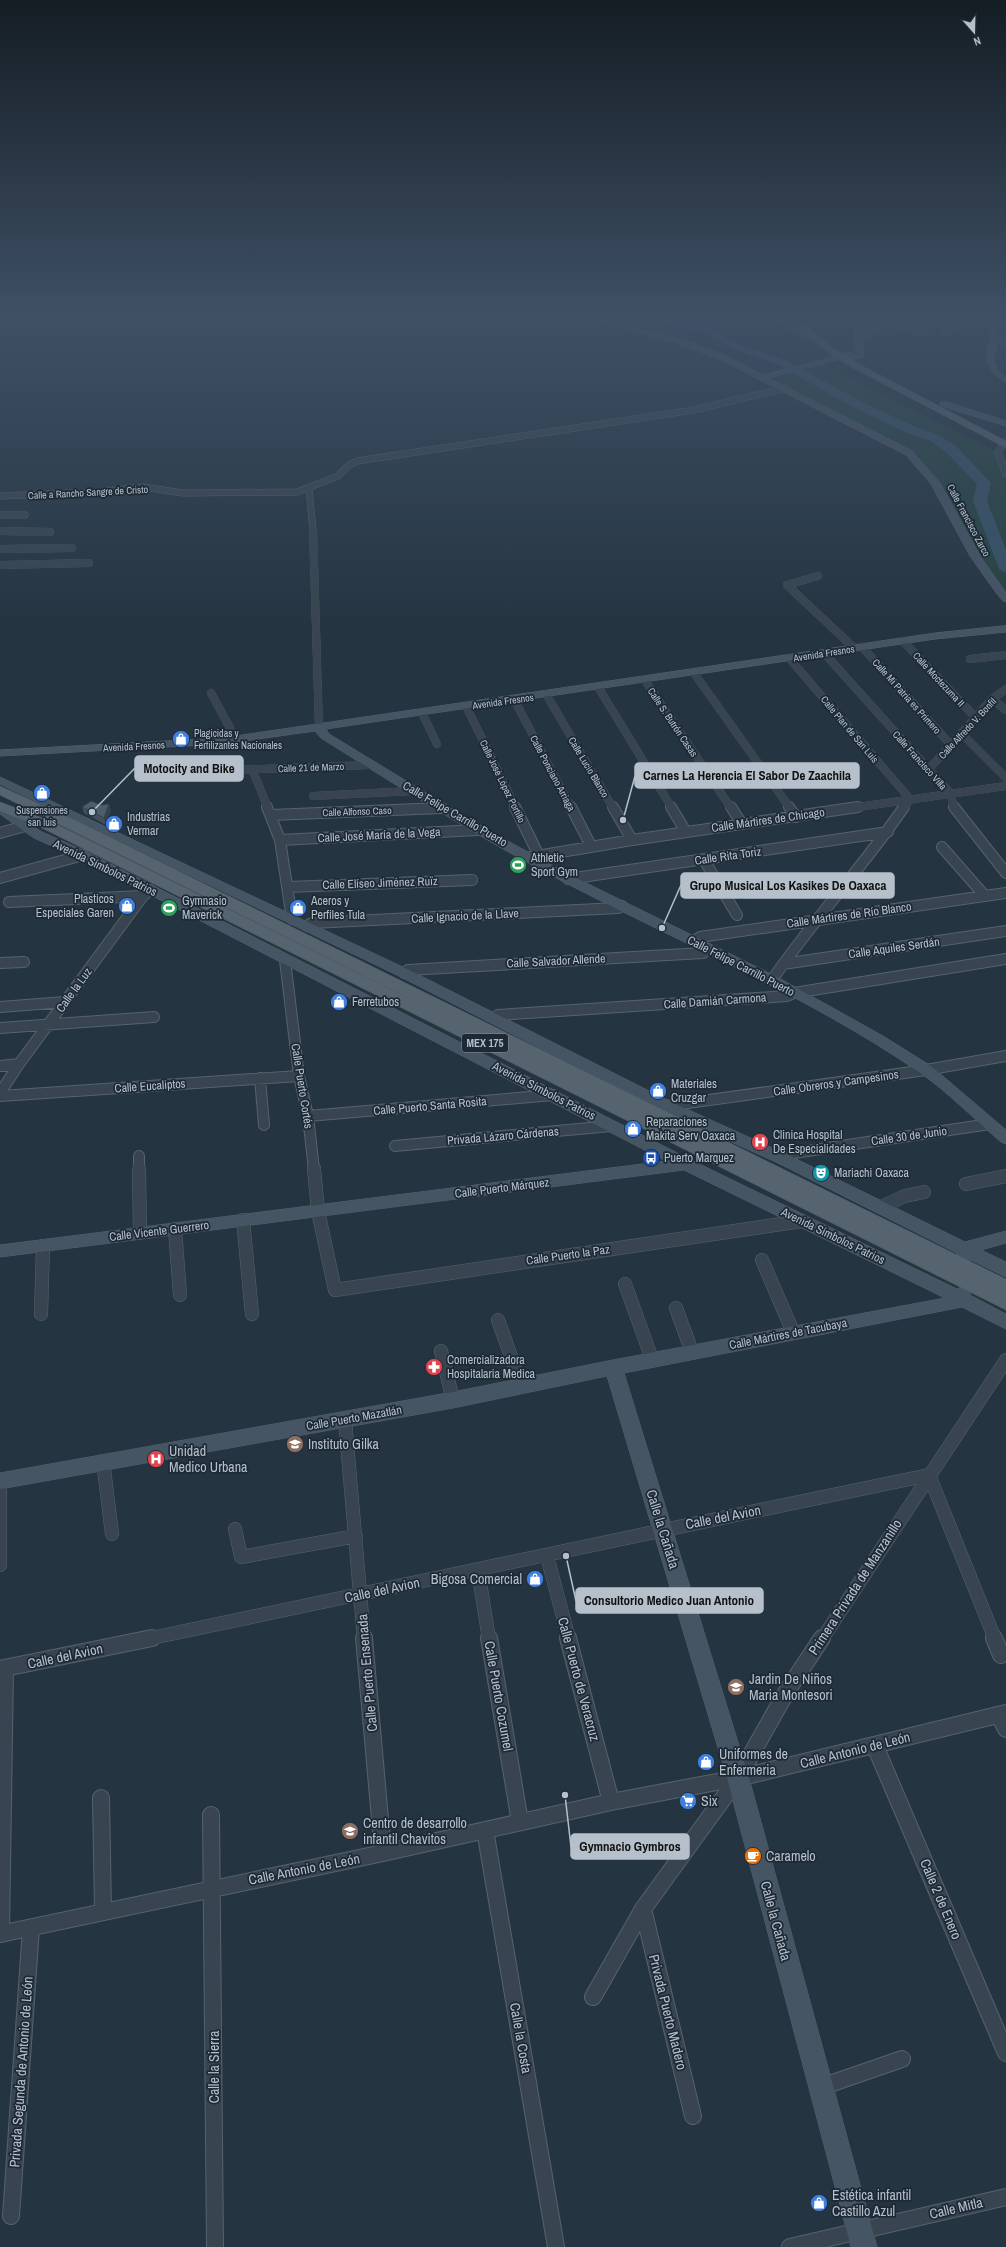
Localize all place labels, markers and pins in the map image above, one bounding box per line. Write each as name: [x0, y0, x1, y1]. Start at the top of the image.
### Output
place label: Plagicidas y Fertilizantes Nacionales: [194, 727, 282, 752]
shop icon: Plagicidas y Fertilizantes Nacionales: [171, 729, 191, 749]
callout: Motocity and Bike: [135, 756, 243, 781]
callout: Carnes La Herencia El Sabor De Zaachila: [635, 763, 859, 788]
shop icon: Suspensiones san luis: [32, 783, 52, 803]
place label: Suspensiones san luis: [16, 804, 68, 829]
place label: Industrias Vermar: [127, 809, 170, 839]
shop icon: Industrias Vermar: [104, 814, 124, 834]
place label: Athletic Sport Gym: [530, 850, 578, 880]
sports icon: Athletic Sport Gym: [508, 855, 528, 875]
callout: Grupo Musical Los Kasikes De Oaxaca: [681, 873, 894, 898]
place label: Plasticos Especiales Garen: [36, 891, 114, 921]
place label: Gymnasio Maverick: [182, 893, 227, 923]
place label: Aceros y Perfiles Tula: [310, 893, 366, 923]
shop icon: Plasticos Especiales Garen: [117, 896, 137, 916]
sports icon: Gymnasio Maverick: [159, 898, 179, 918]
shop icon: Aceros y Perfiles Tula: [288, 898, 308, 918]
shop icon: Ferretubos: [329, 992, 349, 1012]
place label: Ferretubos: [352, 994, 399, 1010]
place label: Materiales Cruzgar: [671, 1076, 717, 1106]
shop icon: Materiales Cruzgar: [648, 1081, 668, 1101]
place label: Reparaciones Makita Serv Oaxaca: [646, 1114, 736, 1144]
shop icon: Reparaciones Makita Serv Oaxaca: [623, 1119, 643, 1139]
place label: Clinica Hospital De Especialidades: [773, 1127, 856, 1157]
hospital icon: Clinica Hospital De Especialidades: [750, 1132, 770, 1152]
bus stop icon: Puerto Marquez: [641, 1148, 661, 1168]
place label: Puerto Marquez: [664, 1150, 734, 1166]
theatre icon: Mariachi Oaxaca: [811, 1163, 831, 1183]
place label: Mariachi Oaxaca: [834, 1165, 909, 1181]
place label: Comercializadora Hospitalaria Medica: [447, 1352, 536, 1382]
pharmacy icon: Comercializadora Hospitalaria Medica: [424, 1357, 444, 1377]
school or university icon: Instituto Gilka: [285, 1434, 305, 1454]
place label: Instituto Gilka: [308, 1435, 379, 1453]
place label: Unidad Medico Urbana: [169, 1442, 248, 1476]
hospital icon: Unidad Medico Urbana: [146, 1449, 166, 1469]
shop icon: Bigosa Comercial: [525, 1569, 545, 1589]
place label: Bigosa Comercial: [431, 1570, 522, 1588]
callout: Consultorio Medico Juan Antonio: [576, 1588, 763, 1613]
place label: Jardin De Niños Maria Montesori: [749, 1670, 833, 1704]
school or university icon: Jardin De Niños Maria Montesori: [726, 1677, 746, 1697]
place label: Uniformes de Enfermeria: [719, 1745, 788, 1779]
shop icon: Uniformes de Enfermeria: [696, 1752, 716, 1772]
supermarket icon: Six: [678, 1791, 698, 1811]
place label: Six: [701, 1792, 718, 1810]
place label: Centro de desarrollo infantil Chavitos: [363, 1814, 467, 1848]
school or university icon: Centro de desarrollo infantil Chavitos: [340, 1821, 360, 1841]
callout: Gymnacio Gymbros: [571, 1834, 689, 1859]
cafe icon: Caramelo: [743, 1846, 763, 1866]
place label: Caramelo: [766, 1847, 816, 1865]
place label: Estética infantil Castillo Azul: [832, 2186, 911, 2220]
shop icon: Estética infantil Castillo Azul: [809, 2193, 829, 2213]

